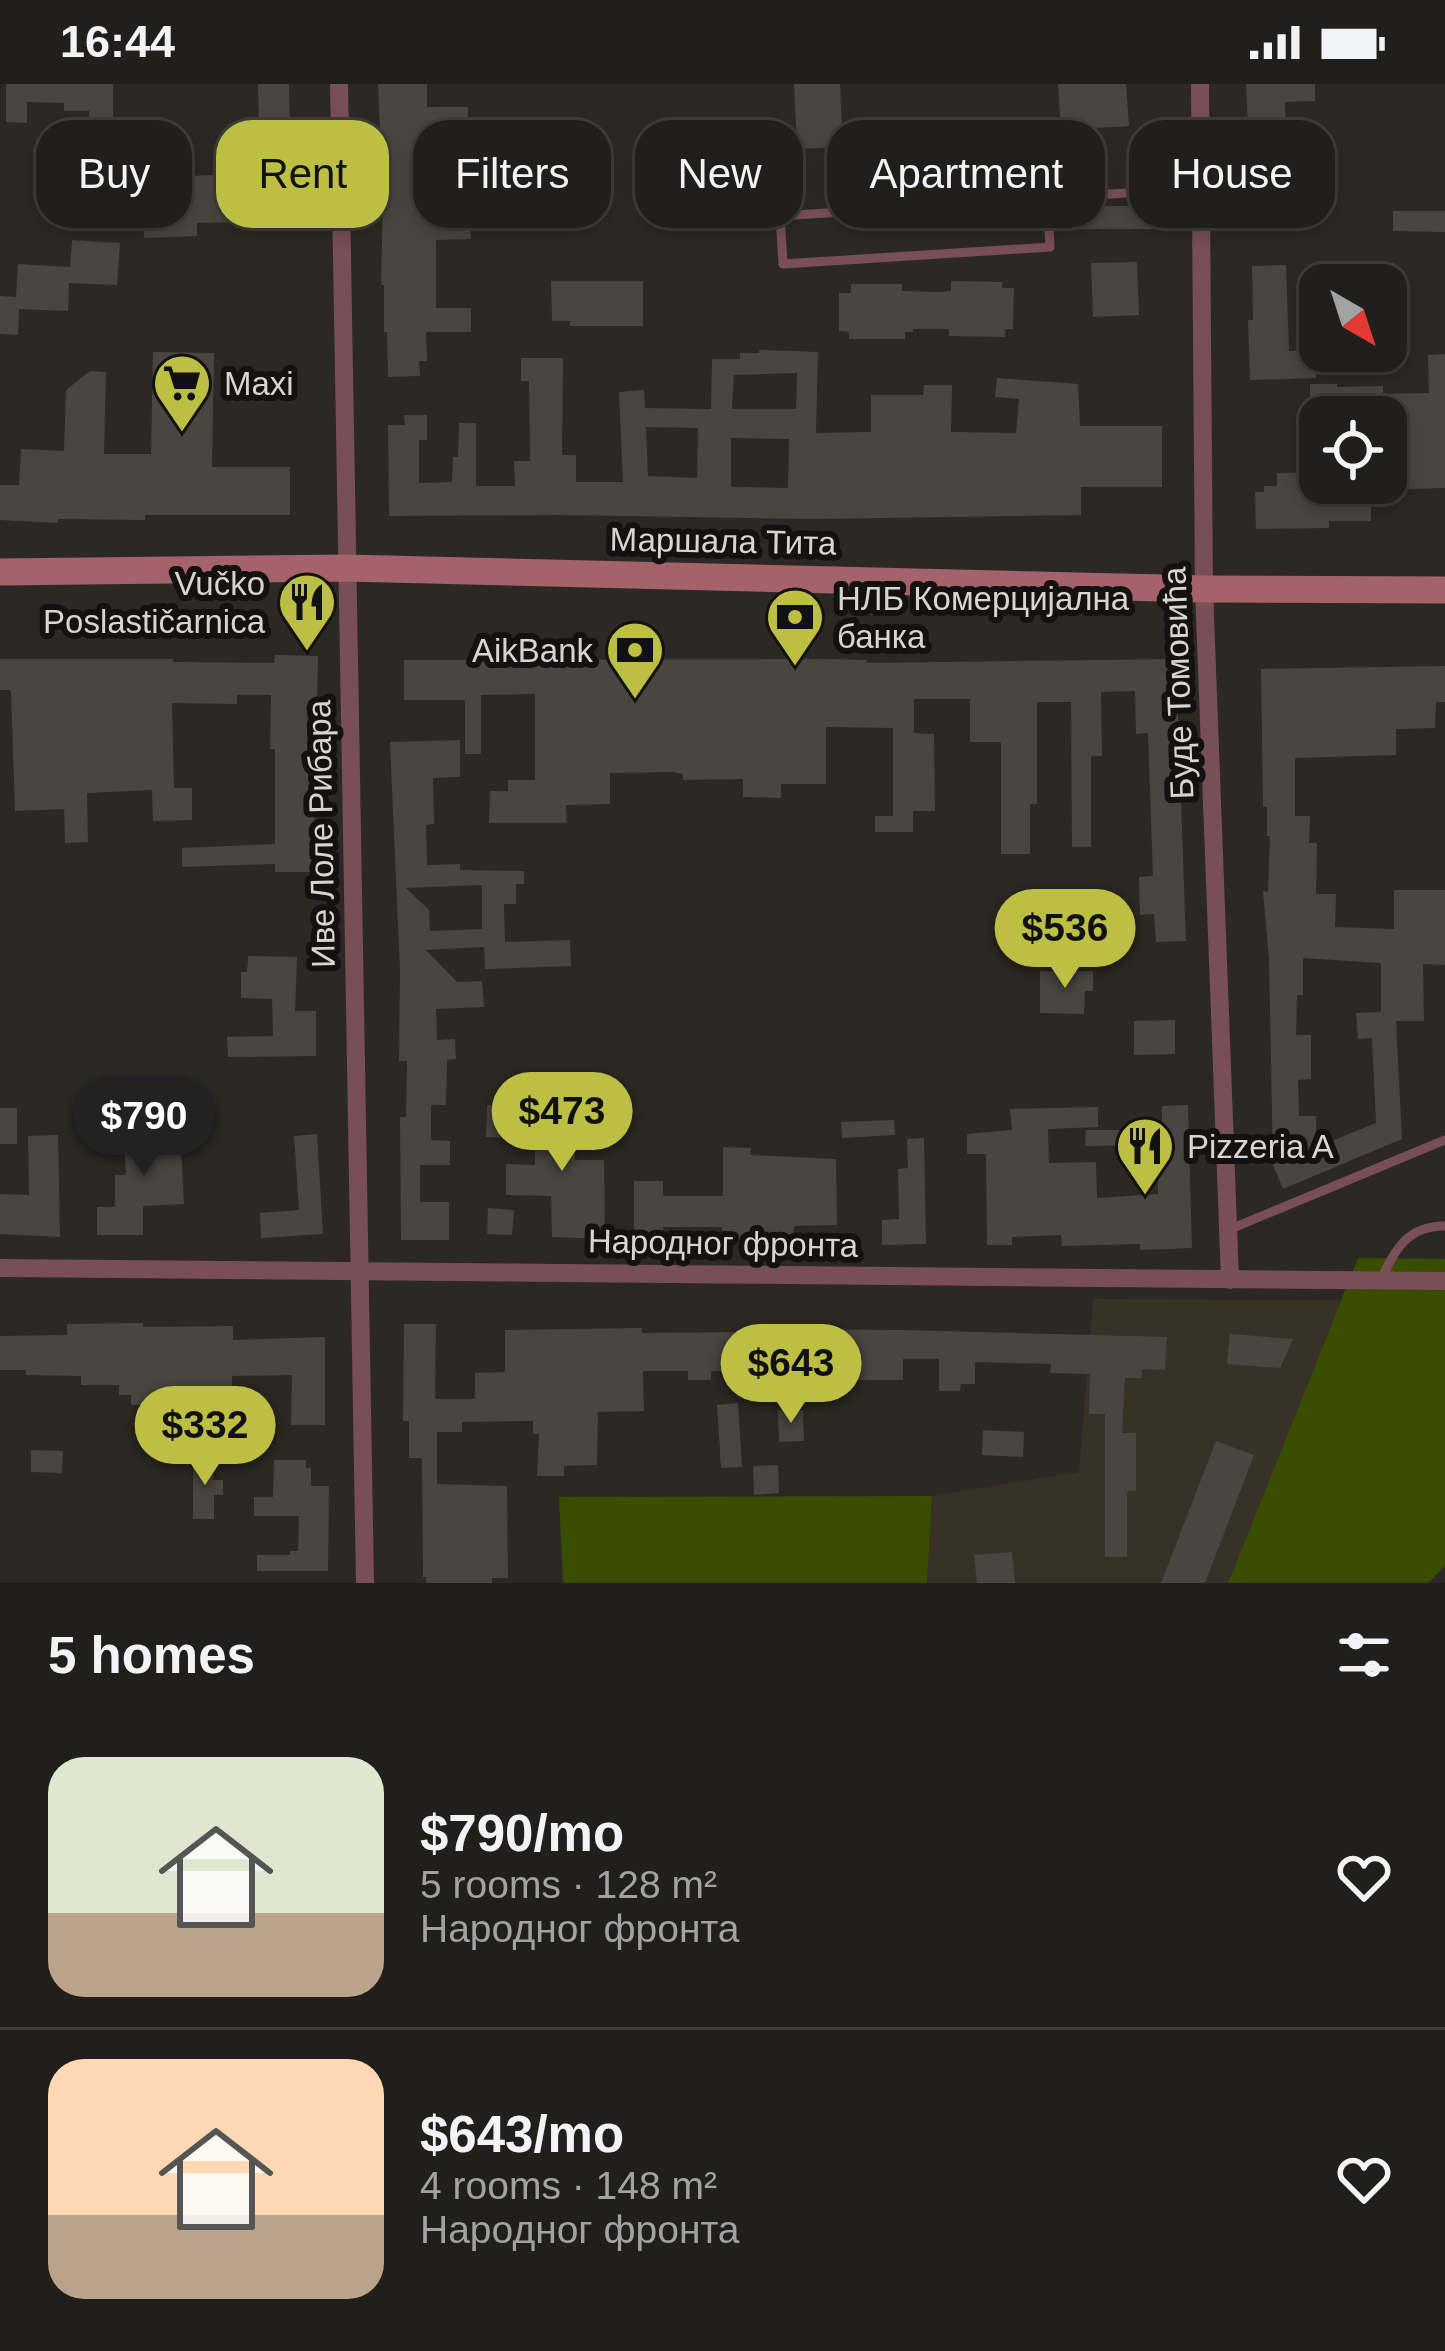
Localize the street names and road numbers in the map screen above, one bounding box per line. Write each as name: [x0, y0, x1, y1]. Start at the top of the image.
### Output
street label: Маршала Тита: [609, 521, 837, 561]
street label: Буде Томовића: [1155, 565, 1201, 800]
street label: Иве Лоле Рибара: [300, 699, 342, 968]
street label: Народног фронта: [588, 1222, 859, 1264]

